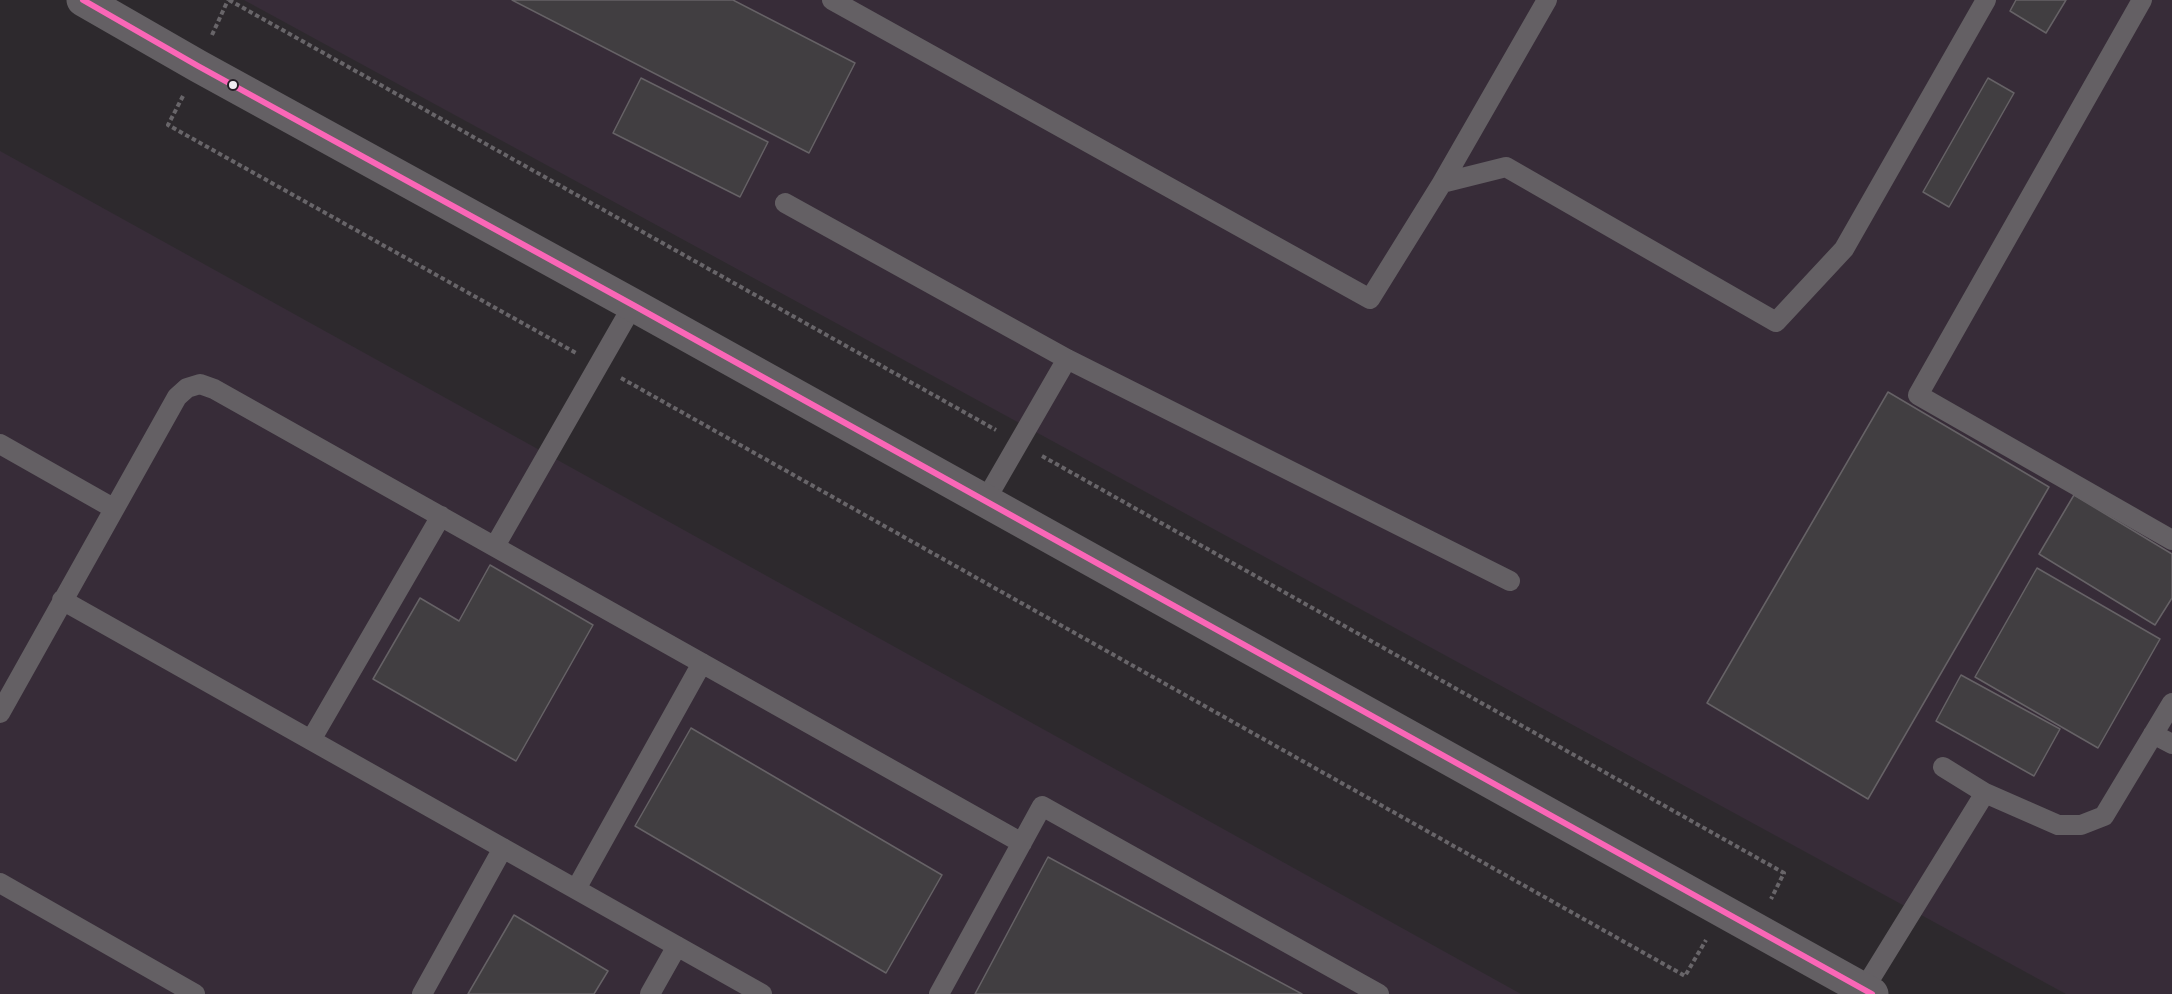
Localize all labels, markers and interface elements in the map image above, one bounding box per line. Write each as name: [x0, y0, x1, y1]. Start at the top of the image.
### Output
unlabelled marker: [227, 79, 239, 91]

